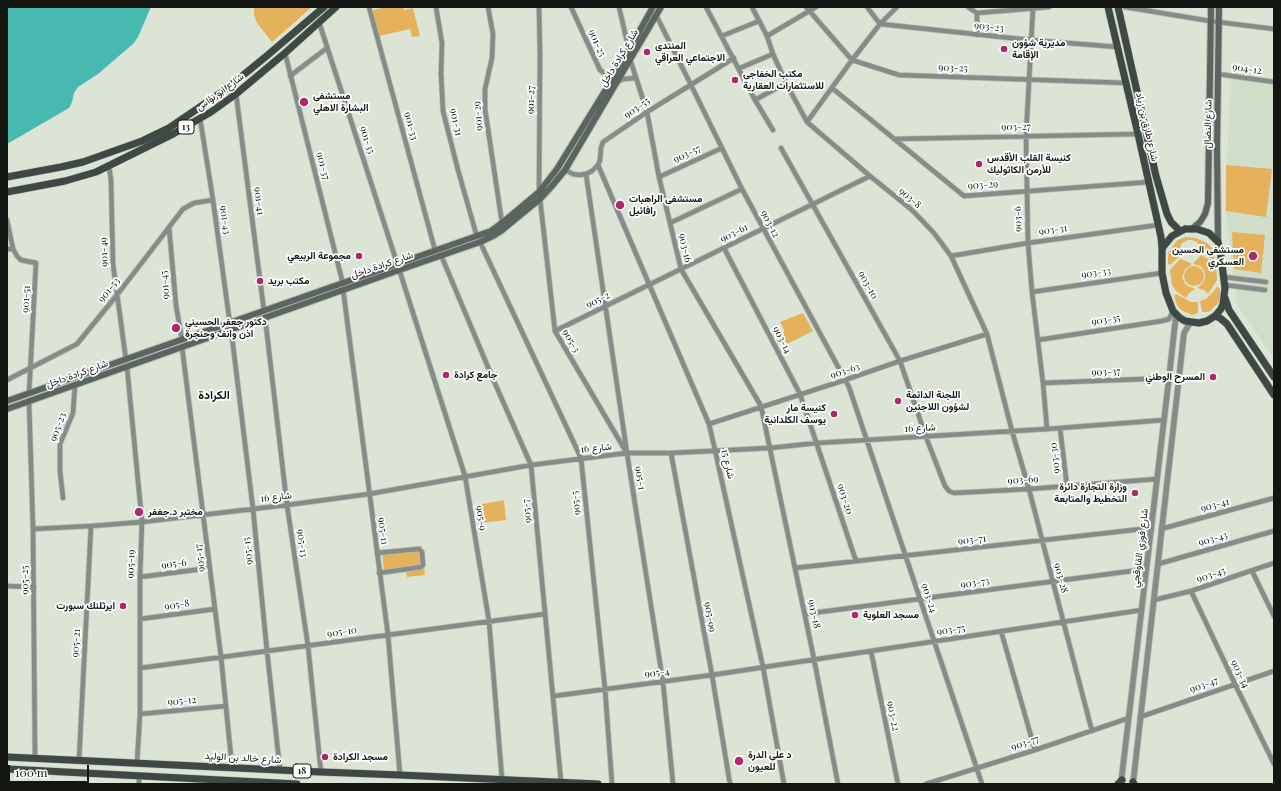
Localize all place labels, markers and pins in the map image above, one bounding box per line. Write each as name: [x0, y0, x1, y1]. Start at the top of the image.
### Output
place label: مديرية شؤون الإقامة: [1012, 37, 1065, 60]
place label: المنتدى الاجتماعي العراقي: [655, 40, 725, 64]
marker: مديرية شؤون الإقامة: [999, 44, 1009, 54]
marker: المنتدى الاجتماعي العراقي: [642, 47, 652, 57]
place label: مكتب الخفاجي للاستثمارات العقارية: [743, 68, 824, 92]
marker: مكتب الخفاجي للاستثمارات العقارية: [730, 75, 740, 85]
place label: مستشفى البشارة الاهلي: [313, 90, 369, 114]
marker: مستشفى البشارة الاهلي: [298, 96, 310, 108]
place label: كنيسة القلب الأقدس للأرمن الكاثوليك: [987, 152, 1071, 176]
marker: كنيسة القلب الأقدس للأرمن الكاثوليك: [974, 159, 984, 169]
place label: مستشفى الراهبات رافائيل: [629, 193, 702, 216]
marker: مستشفى الراهبات رافائيل: [614, 199, 626, 211]
place label: مستشفى الحسين العسكري: [1172, 244, 1244, 268]
place label: مجموعة الربيعي: [287, 250, 351, 262]
marker: مستشفى الحسين العسكري: [1247, 250, 1259, 262]
marker: مجموعة الربيعي: [354, 251, 364, 261]
place label: مكتب بريد: [268, 275, 309, 287]
marker: مكتب بريد: [255, 276, 265, 286]
place label: دكتور جعفر الحسيني اذن وانف وحنجرة: [185, 316, 267, 340]
marker: دكتور جعفر الحسيني اذن وانف وحنجرة: [170, 322, 182, 334]
place label: جامع كرادة: [454, 369, 498, 381]
marker: جامع كرادة: [441, 370, 451, 380]
place label: المسرح الوطني: [1145, 371, 1205, 383]
marker: المسرح الوطني: [1208, 372, 1218, 382]
place label: اللجنة الدائمة لشؤون اللاجئين: [906, 389, 969, 412]
marker: اللجنة الدائمة لشؤون اللاجئين: [893, 396, 903, 406]
place label: كنيسة مار يوسف الكلدانية: [764, 402, 826, 426]
marker: كنيسة مار يوسف الكلدانية: [829, 409, 839, 419]
place label: وزارة التجارة دائرة التخطيط والمتابعة: [1054, 481, 1127, 504]
marker: وزارة التجارة دائرة التخطيط والمتابعة: [1130, 488, 1140, 498]
marker: مختبر د.جغفر: [133, 506, 145, 518]
place label: مختبر د.جغفر: [148, 506, 203, 518]
place label: ايرثلنك سبورت: [56, 600, 115, 612]
marker: ايرثلنك سبورت: [118, 601, 128, 611]
place label: مسجد العلوية: [863, 609, 919, 621]
marker: مسجد العلوية: [850, 610, 860, 620]
place label: د علي الدرة للعيون: [748, 749, 791, 772]
place label: مسجد الكرادة: [333, 751, 388, 763]
marker: مسجد الكرادة: [320, 752, 330, 762]
marker: د علي الدرة للعيون: [733, 755, 745, 767]

